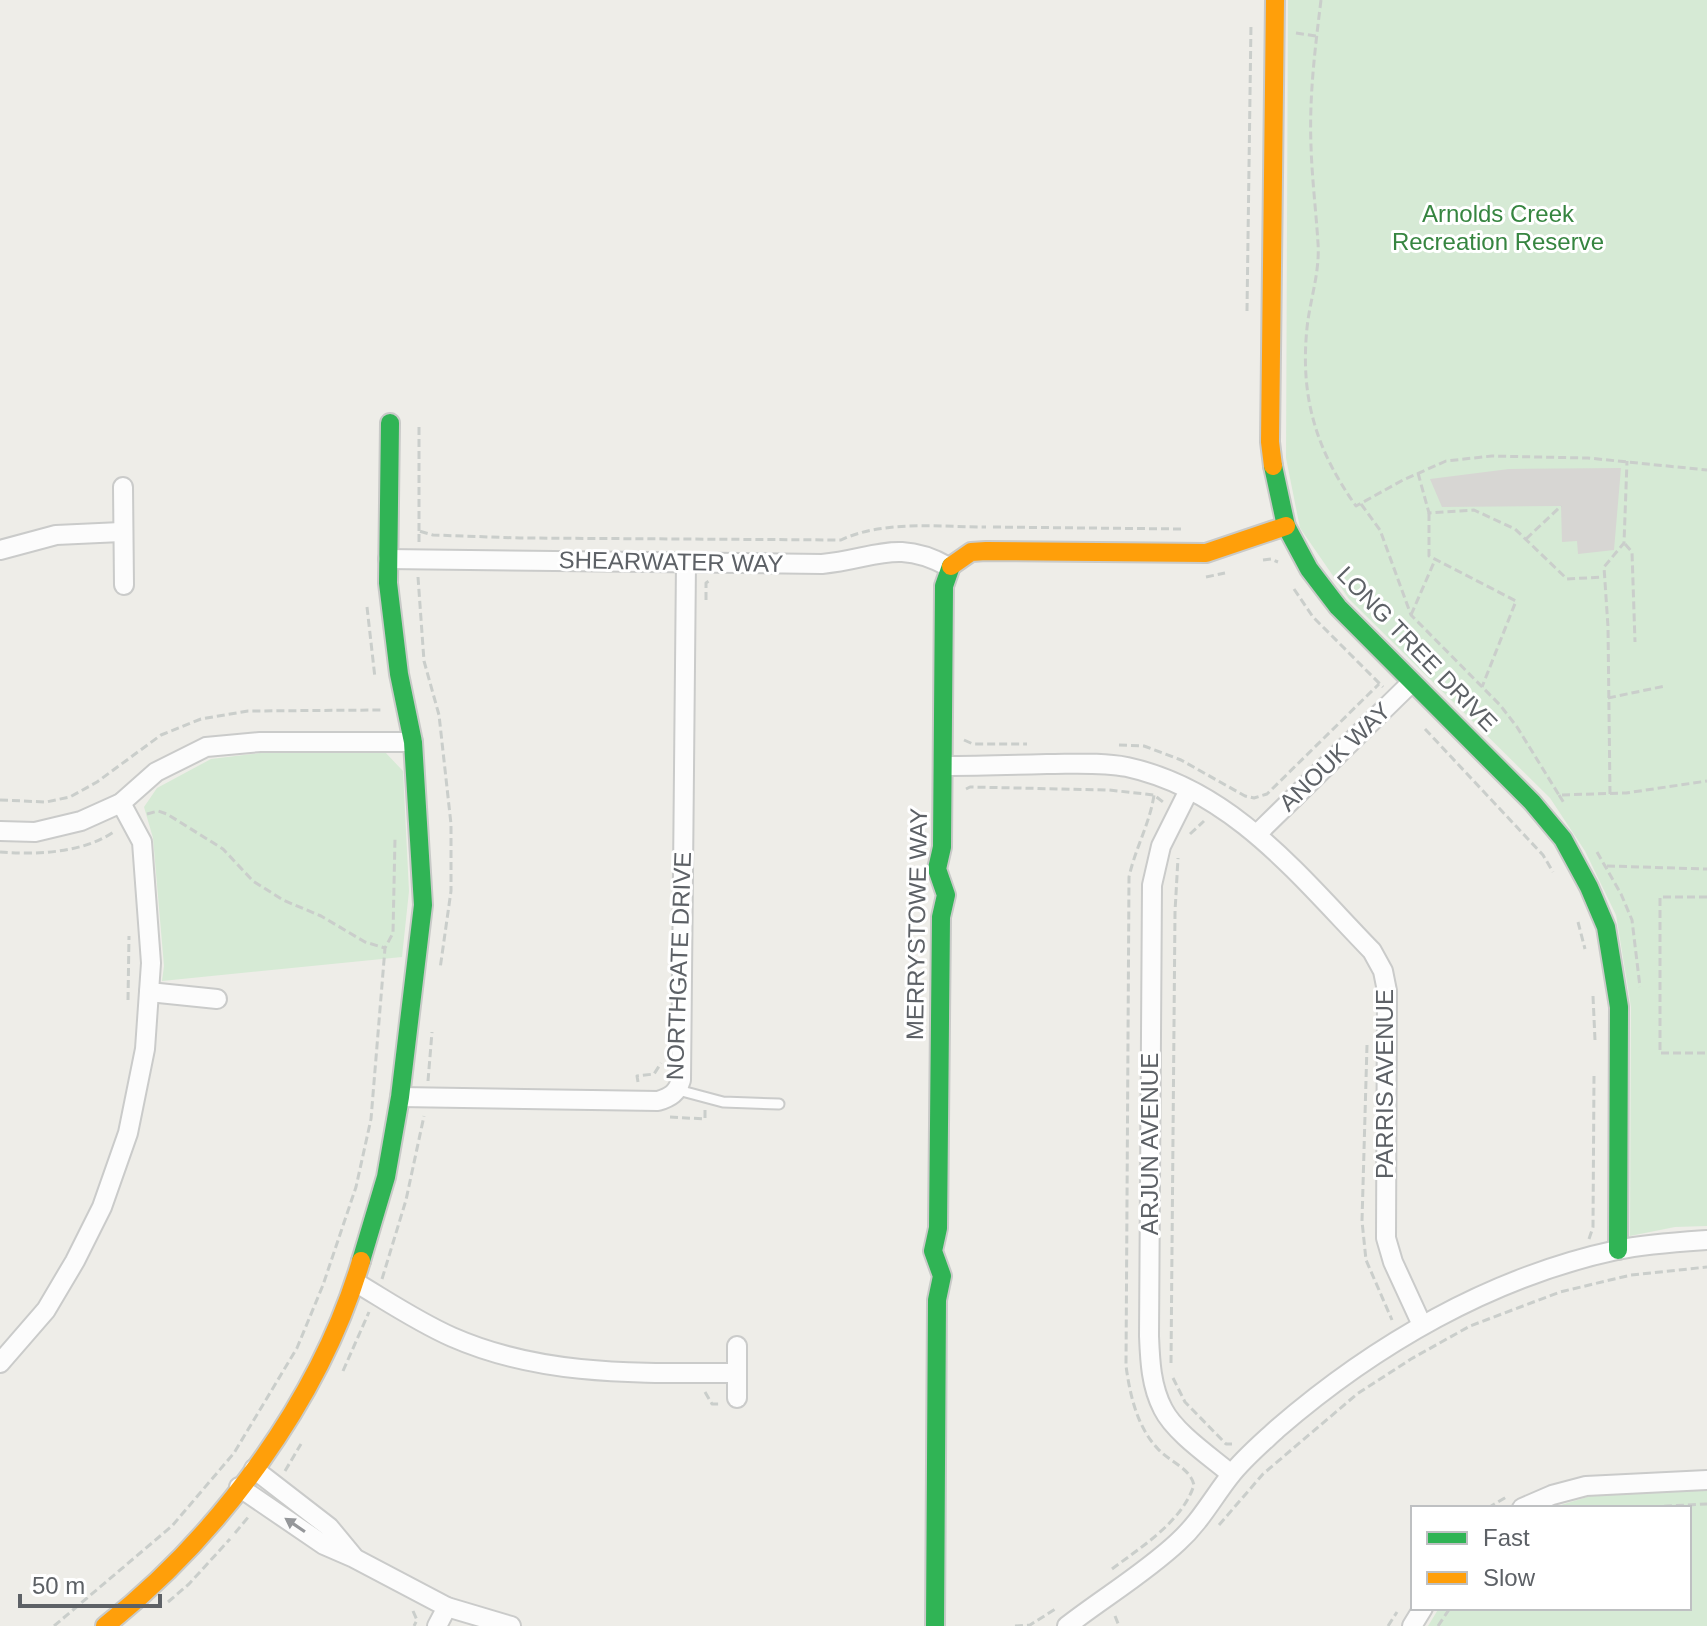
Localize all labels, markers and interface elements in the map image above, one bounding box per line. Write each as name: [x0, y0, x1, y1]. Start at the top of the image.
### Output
park label: Arnolds Creek Recreation Reserve: [1392, 200, 1604, 255]
street label: SHEARWATER WAY: [558, 546, 784, 577]
street label: LONG TREE DRIVE: [1332, 561, 1503, 737]
street label: ANOUK WAY: [1273, 697, 1396, 816]
street label: MERRYSTOWE WAY: [901, 808, 932, 1040]
street label: NORTHGATE DRIVE: [661, 851, 696, 1081]
street label: PARRIS AVENUE: [1371, 989, 1398, 1179]
street label: ARJUN AVENUE: [1136, 1053, 1163, 1235]
legend: [1411, 1506, 1691, 1610]
one-way arrow: [285, 1518, 306, 1533]
text: Fast: [1483, 1524, 1530, 1551]
scale bar: [20, 1558, 160, 1608]
text: Slow: [1483, 1564, 1536, 1591]
text: 50 m: [32, 1572, 85, 1599]

